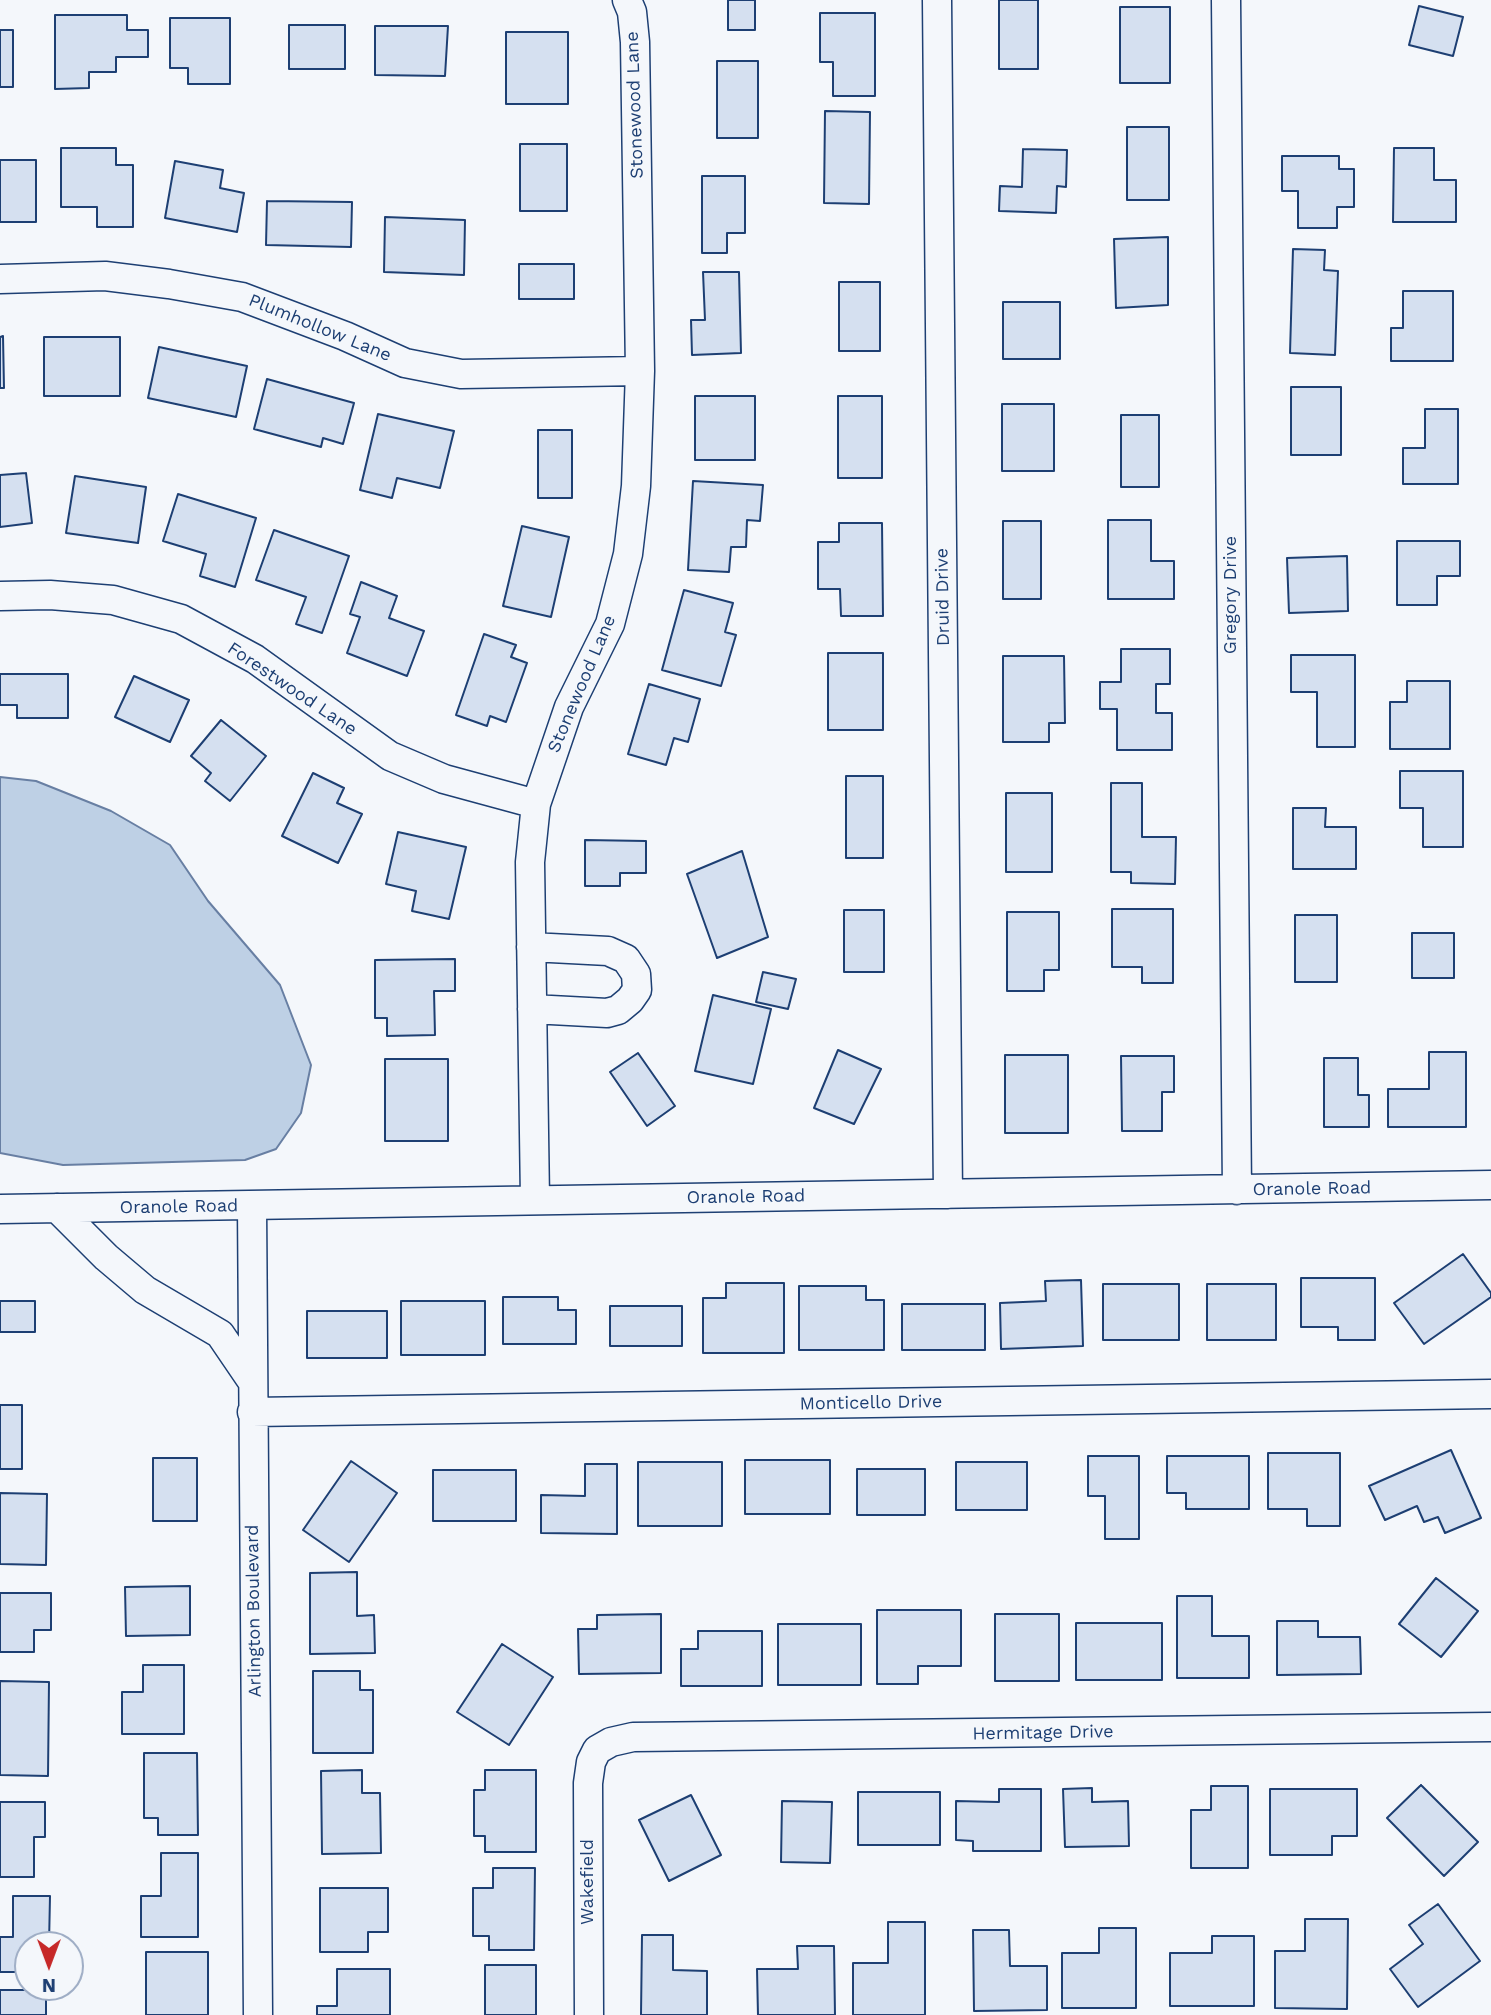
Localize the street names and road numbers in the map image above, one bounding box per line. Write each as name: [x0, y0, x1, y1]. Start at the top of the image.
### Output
street label: Stonewood Lane: [622, 31, 648, 179]
street label: Plumhollow Lane: [246, 290, 394, 366]
street label: Gregory Drive: [1220, 536, 1242, 654]
street label: Druid Drive: [931, 548, 955, 646]
street label: Stonewood Lane: [543, 612, 621, 756]
street label: Forestwood Lane: [223, 638, 361, 740]
street label: Oranole Road: [1253, 1177, 1371, 1201]
street label: Oranole Road: [687, 1185, 805, 1209]
street label: Oranole Road: [120, 1195, 238, 1219]
street label: Monticello Drive: [800, 1391, 942, 1415]
street label: Arlington Boulevard: [242, 1524, 266, 1698]
street label: Hermitage Drive: [972, 1721, 1114, 1745]
street label: Wakefield: [577, 1839, 599, 1925]

